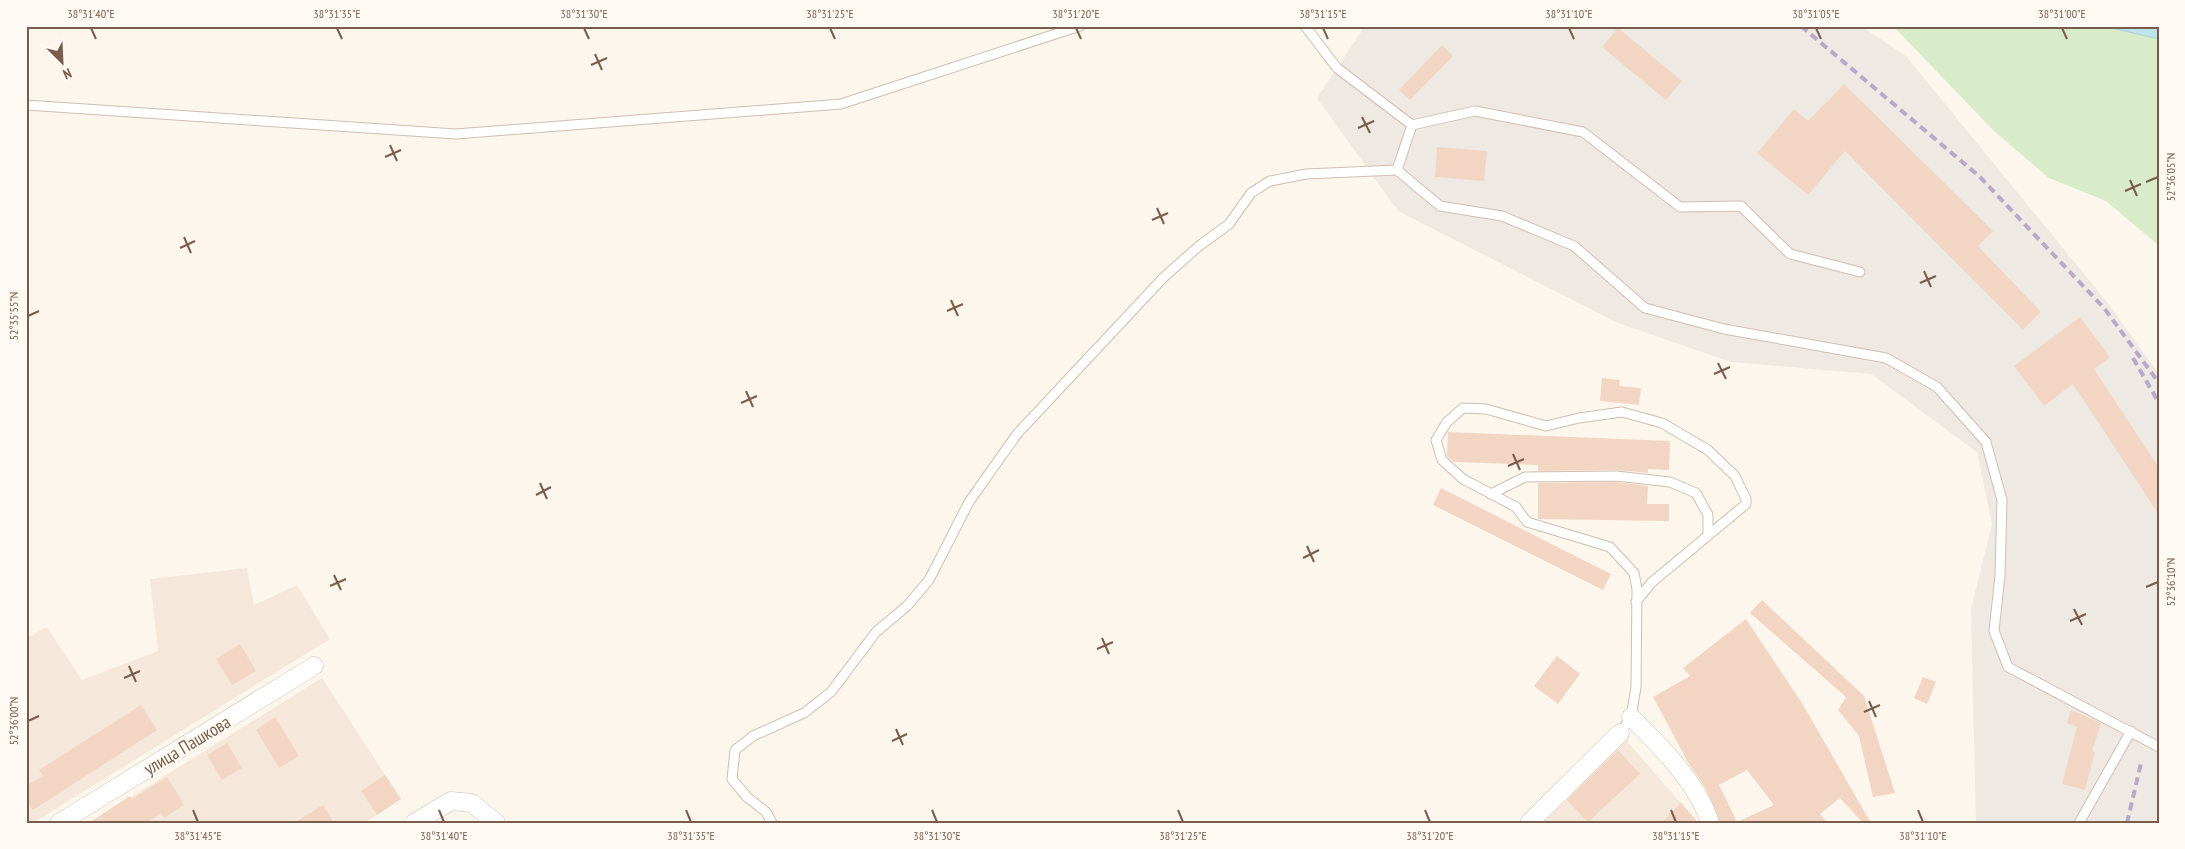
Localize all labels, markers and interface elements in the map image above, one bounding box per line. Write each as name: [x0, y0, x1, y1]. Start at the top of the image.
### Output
text: 38°31'40"E: [67, 6, 115, 21]
text: 38°31'35"E: [313, 6, 361, 21]
text: 38°31'30"E: [560, 6, 608, 21]
text: 38°31'25"E: [806, 6, 854, 21]
text: 38°31'20"E: [1052, 6, 1100, 21]
text: 38°31'15"E: [1299, 6, 1347, 21]
text: 38°31'10"E: [1545, 6, 1593, 21]
text: 38°31'05"E: [1792, 6, 1840, 21]
text: 38°31'00"E: [2038, 6, 2086, 21]
north arrow: [38, 38, 88, 88]
text: N: [60, 64, 74, 84]
text: 52°36'05"N: [2163, 153, 2178, 201]
text: 52°35'55"N: [6, 292, 21, 340]
text: 52°36'10"N: [2163, 558, 2178, 606]
text: 52°36'00"N: [6, 697, 21, 745]
street label: улица Пашкова: [139, 710, 235, 780]
text: 38°31'45"E: [174, 828, 222, 843]
text: 38°31'40"E: [420, 828, 468, 843]
text: 38°31'35"E: [667, 828, 715, 843]
text: 38°31'30"E: [913, 828, 961, 843]
text: 38°31'25"E: [1159, 828, 1207, 843]
text: 38°31'20"E: [1406, 828, 1454, 843]
text: 38°31'15"E: [1652, 828, 1700, 843]
text: 38°31'10"E: [1899, 828, 1947, 843]

